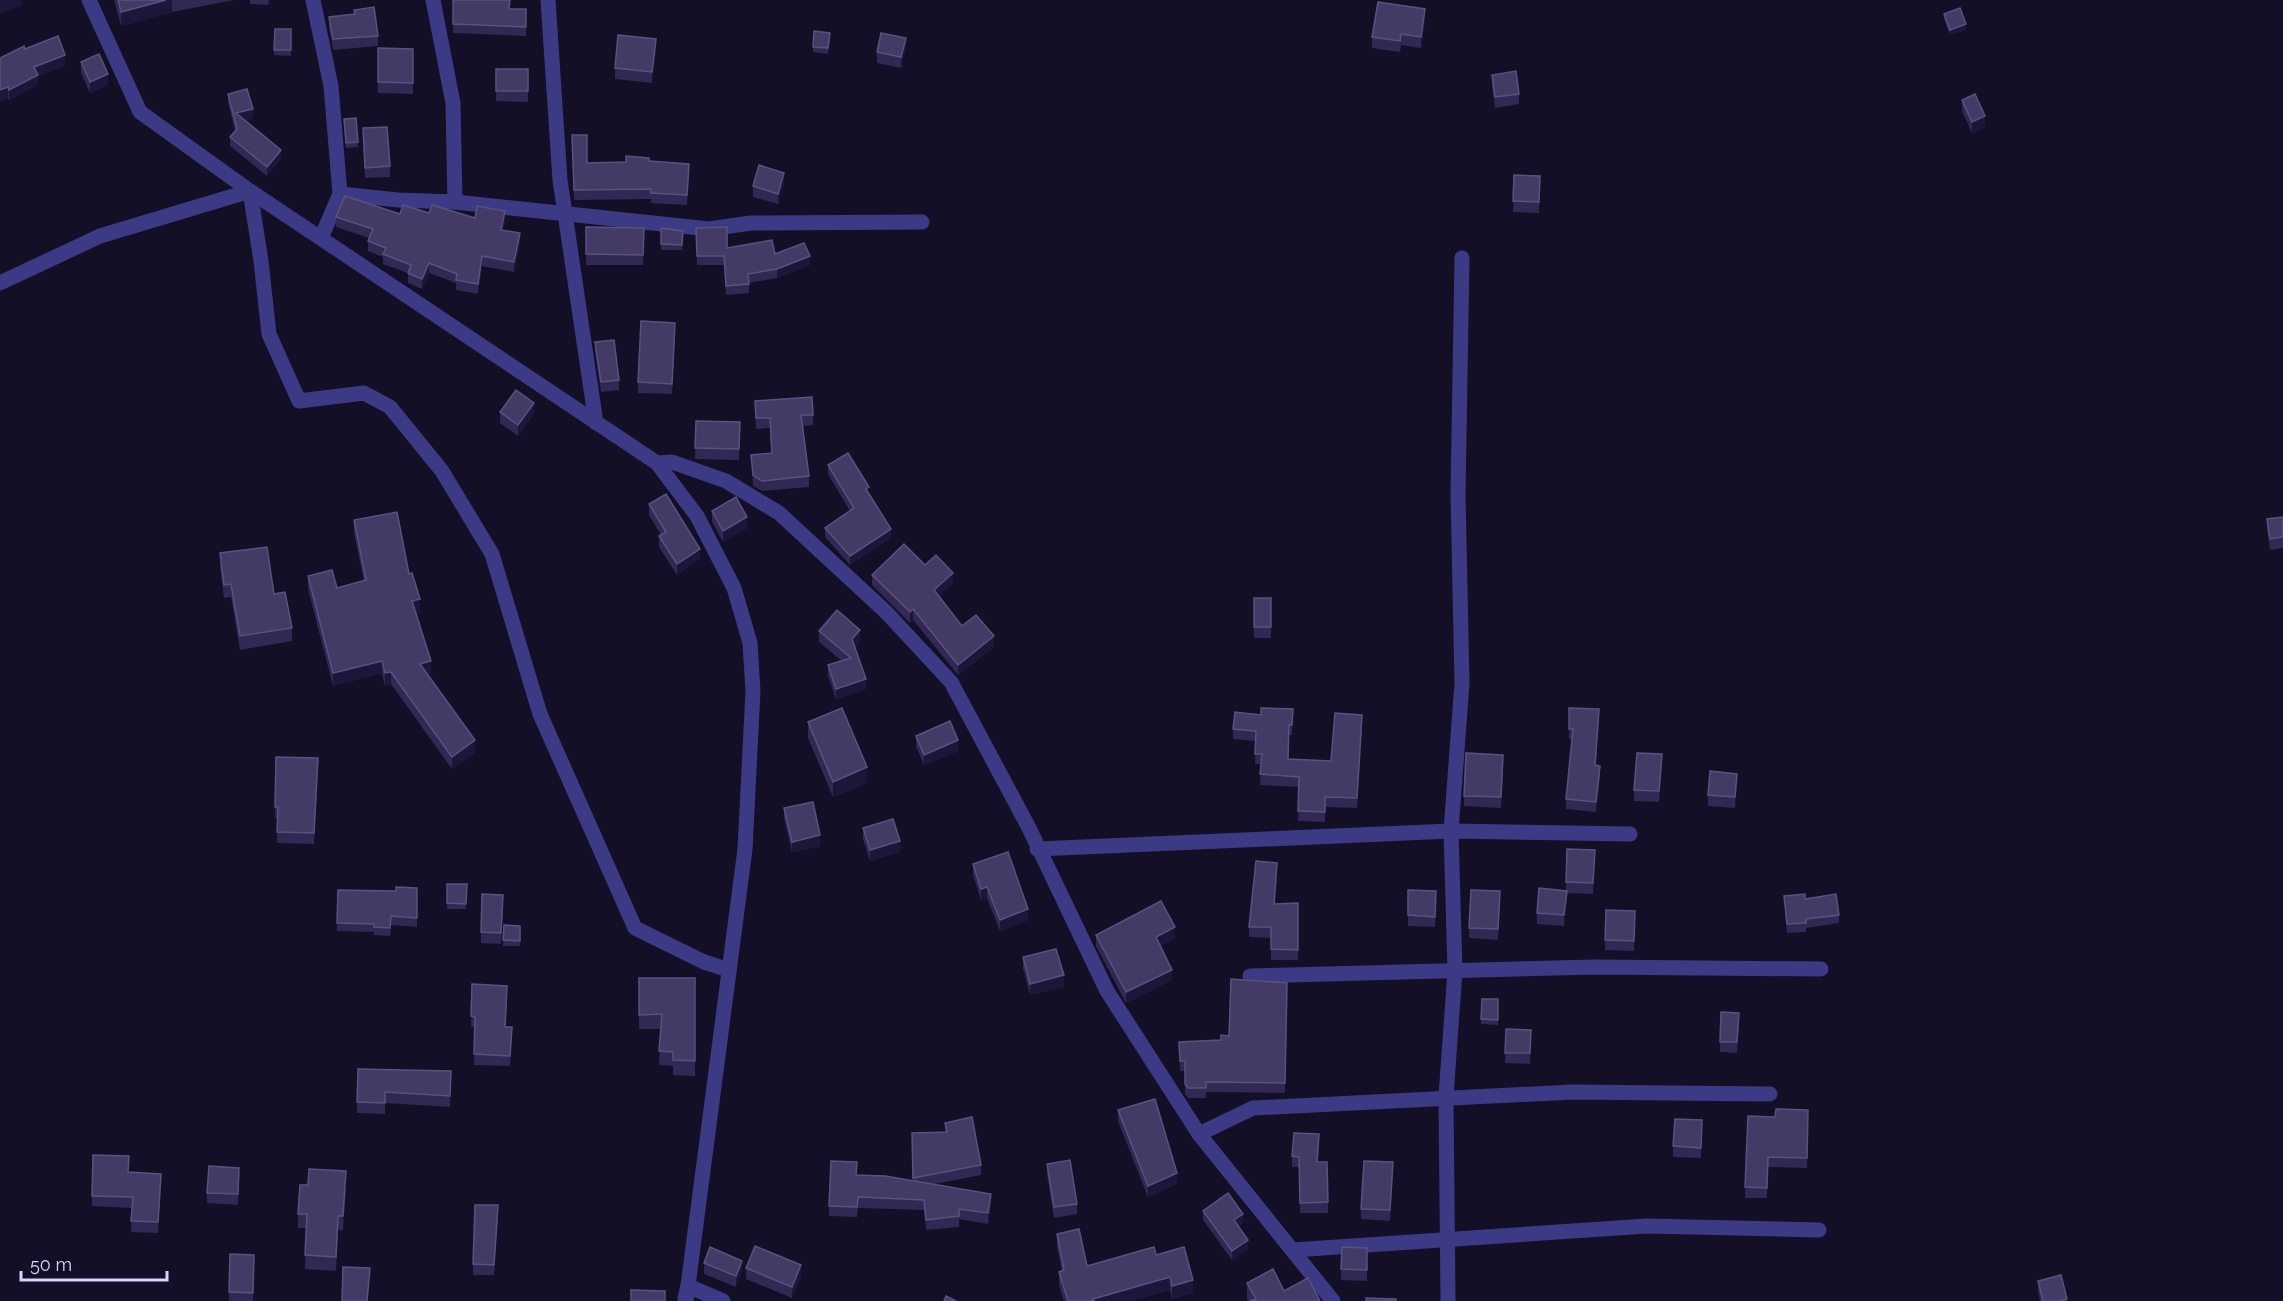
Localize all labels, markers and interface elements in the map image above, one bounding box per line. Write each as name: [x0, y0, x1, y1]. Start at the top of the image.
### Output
scale bar: [21, 1244, 166, 1282]
text: 50 m: [30, 1254, 72, 1275]

